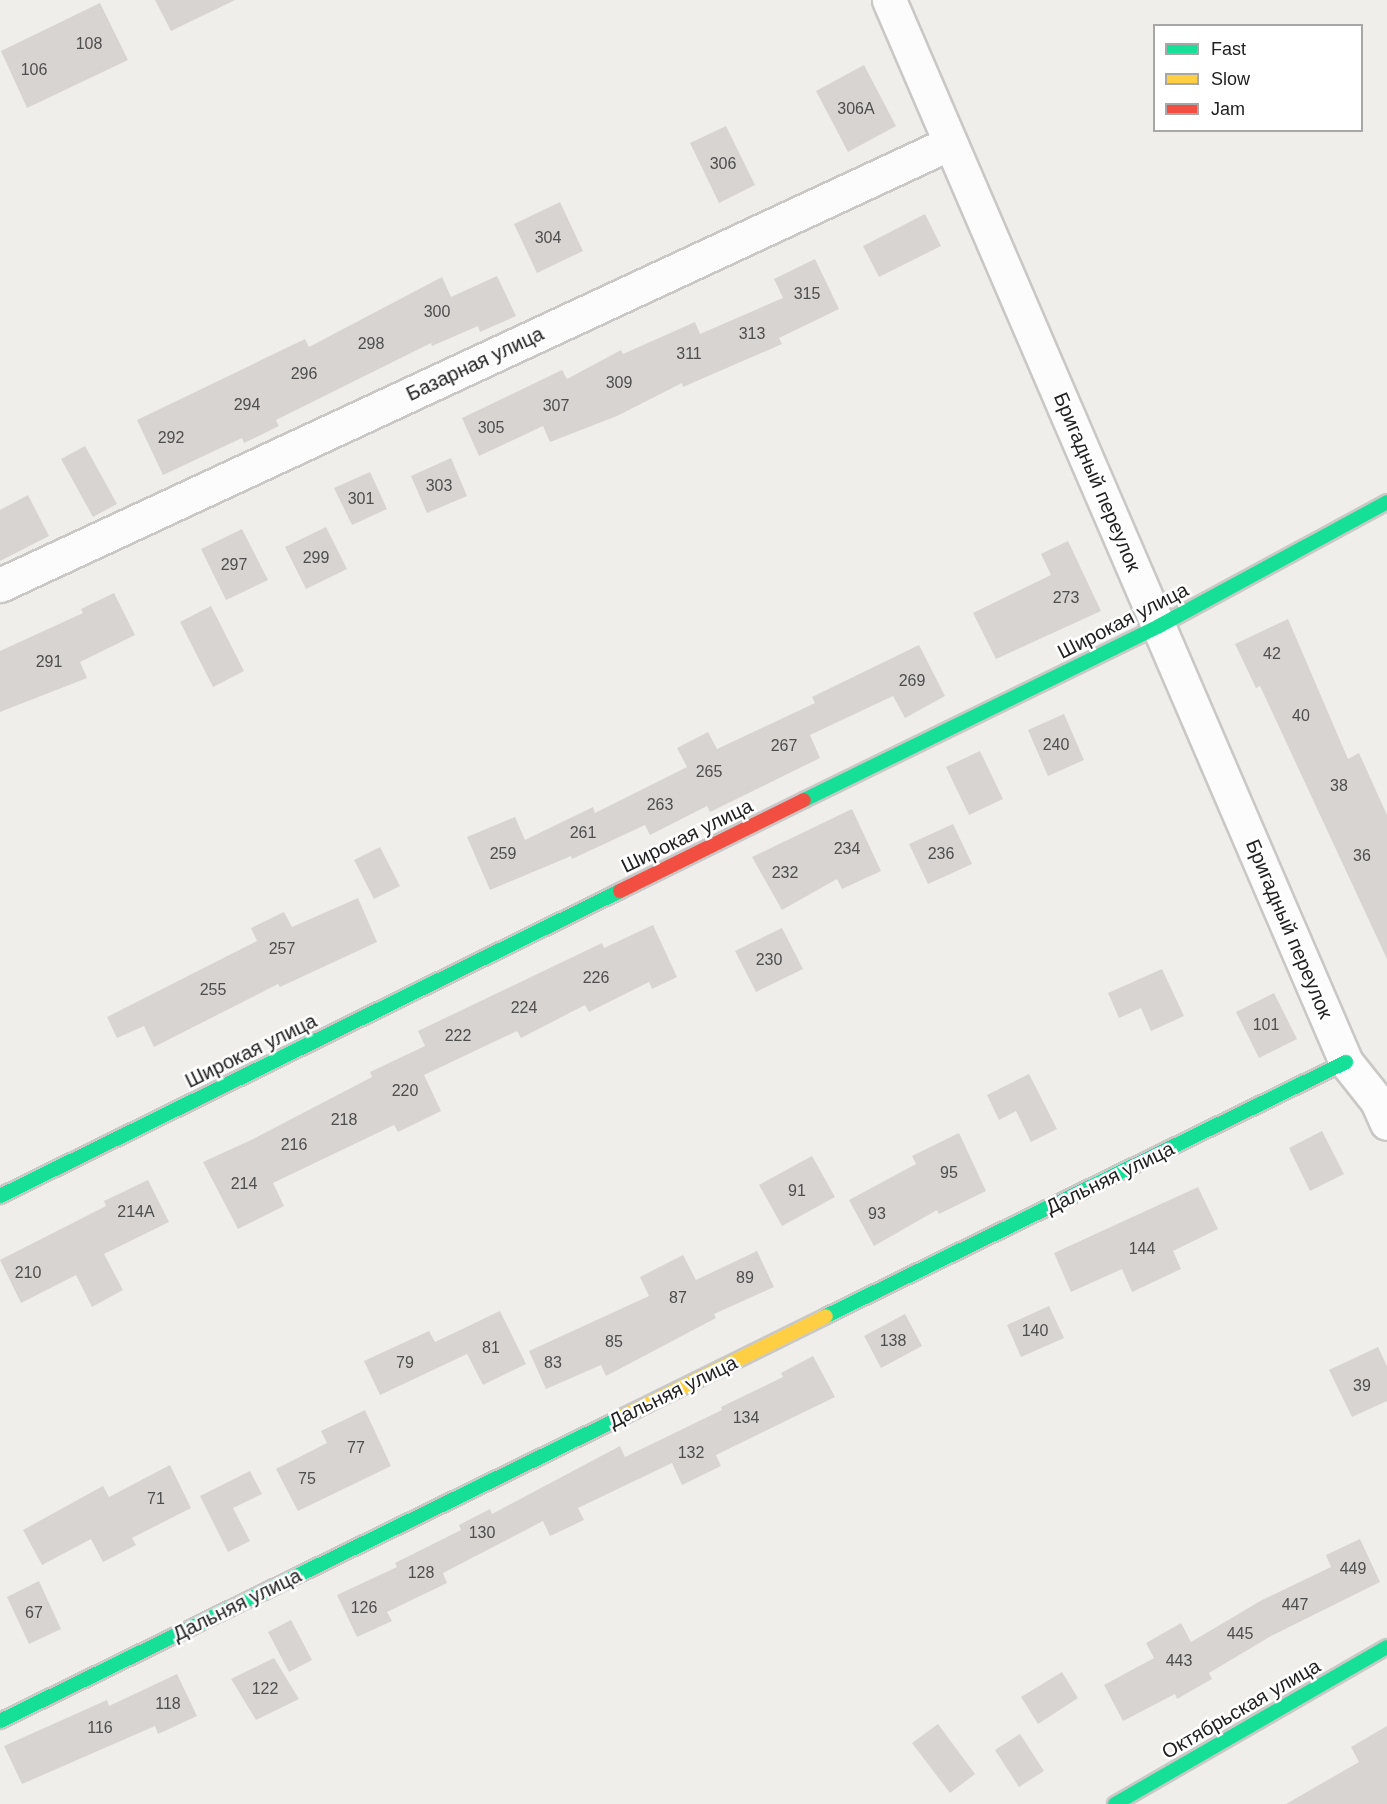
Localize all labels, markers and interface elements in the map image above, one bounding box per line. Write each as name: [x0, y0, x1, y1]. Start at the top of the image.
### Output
legend: [1153, 24, 1363, 132]
house number: 108: [76, 34, 102, 54]
text: Fast: [1211, 39, 1246, 59]
house number: 106: [21, 60, 47, 80]
text: Slow: [1211, 69, 1250, 89]
house number: 306А: [837, 99, 875, 119]
text: Jam: [1211, 99, 1245, 119]
house number: 306: [710, 154, 736, 174]
house number: 304: [535, 228, 561, 248]
house number: 315: [794, 284, 820, 304]
house number: 300: [424, 302, 450, 322]
street label: Базарная улица: [402, 322, 548, 406]
house number: 313: [739, 324, 765, 344]
house number: 298: [358, 334, 384, 354]
house number: 311: [676, 344, 702, 364]
house number: 296: [291, 364, 317, 384]
house number: 309: [606, 373, 632, 393]
street label: Бригадный переулок: [1048, 389, 1146, 575]
house number: 294: [234, 395, 260, 415]
house number: 307: [543, 396, 569, 416]
house number: 305: [478, 418, 504, 438]
house number: 292: [158, 428, 184, 448]
house number: 303: [426, 476, 452, 496]
house number: 301: [348, 489, 374, 509]
house number: 299: [303, 548, 329, 568]
house number: 297: [221, 555, 247, 575]
street label: Широкая улица: [1054, 578, 1192, 664]
house number: 273: [1053, 588, 1079, 608]
house number: 42: [1263, 644, 1281, 664]
house number: 291: [36, 652, 62, 672]
house number: 269: [899, 671, 925, 691]
house number: 40: [1292, 706, 1310, 726]
house number: 240: [1043, 735, 1069, 755]
house number: 267: [771, 736, 797, 756]
house number: 265: [696, 762, 722, 782]
house number: 38: [1330, 776, 1348, 796]
street label: Широкая улица: [617, 794, 757, 878]
house number: 263: [647, 795, 673, 815]
house number: 261: [570, 823, 596, 843]
street label: Бригадный переулок: [1240, 836, 1338, 1022]
house number: 234: [834, 839, 860, 859]
house number: 259: [490, 844, 516, 864]
house number: 236: [928, 844, 954, 864]
house number: 36: [1353, 846, 1371, 866]
house number: 232: [772, 863, 798, 883]
house number: 257: [269, 939, 295, 959]
house number: 230: [756, 950, 782, 970]
house number: 226: [583, 968, 609, 988]
house number: 255: [200, 980, 226, 1000]
house number: 224: [511, 998, 537, 1018]
street label: Широкая улица: [181, 1009, 321, 1093]
house number: 101: [1253, 1015, 1279, 1035]
house number: 222: [445, 1026, 471, 1046]
house number: 220: [392, 1081, 418, 1101]
house number: 218: [331, 1110, 357, 1130]
house number: 216: [281, 1135, 307, 1155]
street label: Дальняя улица: [1042, 1137, 1178, 1219]
house number: 95: [940, 1163, 958, 1183]
house number: 214: [231, 1174, 257, 1194]
house number: 91: [788, 1181, 806, 1201]
house number: 214А: [117, 1202, 155, 1222]
house number: 93: [868, 1204, 886, 1224]
house number: 144: [1129, 1239, 1155, 1259]
house number: 210: [15, 1263, 41, 1283]
house number: 89: [736, 1268, 754, 1288]
house number: 87: [669, 1288, 687, 1308]
house number: 140: [1022, 1321, 1048, 1341]
house number: 138: [880, 1331, 906, 1351]
house number: 85: [605, 1332, 623, 1352]
house number: 81: [482, 1338, 500, 1358]
street label: Дальняя улица: [605, 1351, 741, 1433]
house number: 79: [396, 1353, 414, 1373]
house number: 83: [544, 1353, 562, 1373]
house number: 39: [1353, 1376, 1371, 1396]
house number: 134: [733, 1408, 759, 1428]
house number: 77: [347, 1438, 365, 1458]
house number: 132: [678, 1443, 704, 1463]
house number: 75: [298, 1469, 316, 1489]
house number: 71: [147, 1489, 165, 1509]
house number: 130: [469, 1523, 495, 1543]
house number: 449: [1340, 1559, 1366, 1579]
house number: 128: [408, 1563, 434, 1583]
street label: Дальняя улица: [169, 1564, 305, 1646]
house number: 447: [1282, 1595, 1308, 1615]
house number: 126: [351, 1598, 377, 1618]
house number: 67: [25, 1603, 43, 1623]
house number: 445: [1227, 1624, 1253, 1644]
house number: 443: [1166, 1651, 1192, 1671]
street label: Октябрьская улица: [1157, 1654, 1325, 1764]
house number: 122: [252, 1679, 278, 1699]
house number: 118: [155, 1694, 181, 1714]
house number: 116: [87, 1718, 113, 1738]

